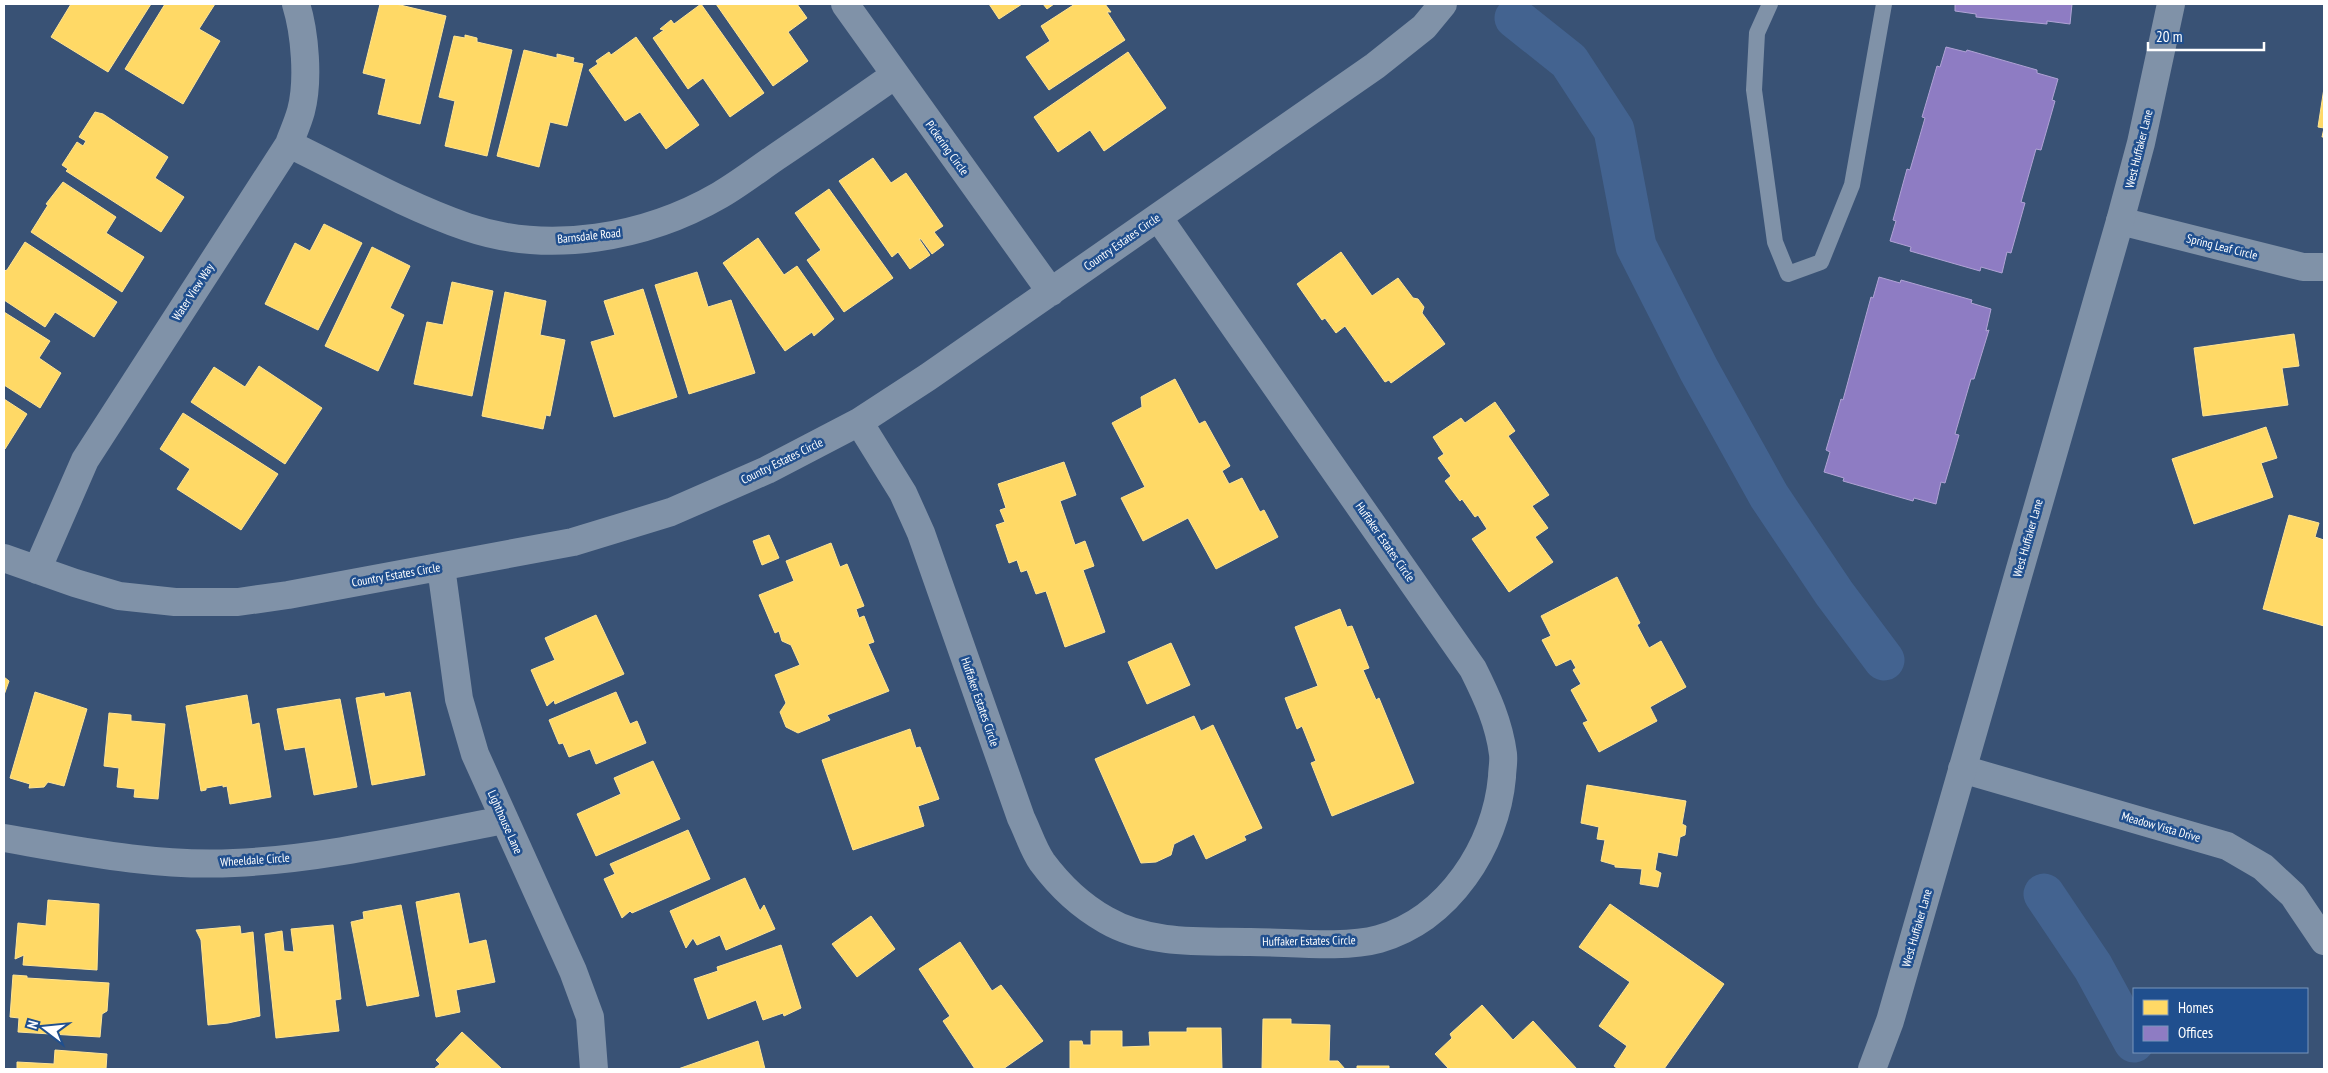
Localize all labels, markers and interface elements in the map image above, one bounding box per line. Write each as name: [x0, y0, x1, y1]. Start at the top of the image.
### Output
scale bar: [2148, 20, 2264, 52]
text: 20 m: [2156, 27, 2182, 46]
street label: West Huffaker Lane: [2122, 108, 2156, 190]
street label: Pickering Circle: [923, 117, 972, 178]
street label: Country Estates Circle: [1081, 210, 1163, 273]
street label: Barnsdale Road: [556, 225, 621, 246]
street label: Spring Leaf Circle: [2185, 230, 2259, 263]
street label: Water View Way: [168, 260, 217, 323]
street label: Country Estates Circle: [738, 434, 825, 487]
street label: West Huffaker Lane: [2009, 497, 2046, 579]
street label: Huffaker Estates Circle: [1352, 499, 1418, 584]
street label: Country Estates Circle: [350, 559, 441, 590]
street label: Huffaker Estates Circle: [958, 655, 1003, 748]
street label: Lighthouse Lane: [485, 787, 526, 856]
street label: Meadow Vista Drive: [2120, 808, 2202, 845]
street label: Wheeldale Circle: [220, 850, 290, 869]
street label: West Huffaker Lane: [1898, 887, 1935, 969]
street label: Huffaker Estates Circle: [1262, 932, 1356, 949]
legend: [2133, 988, 2308, 1053]
text: Homes: [2178, 998, 2214, 1017]
north arrow: [20, 1003, 70, 1053]
text: N: [23, 1018, 42, 1031]
text: Offices: [2178, 1023, 2213, 1042]

